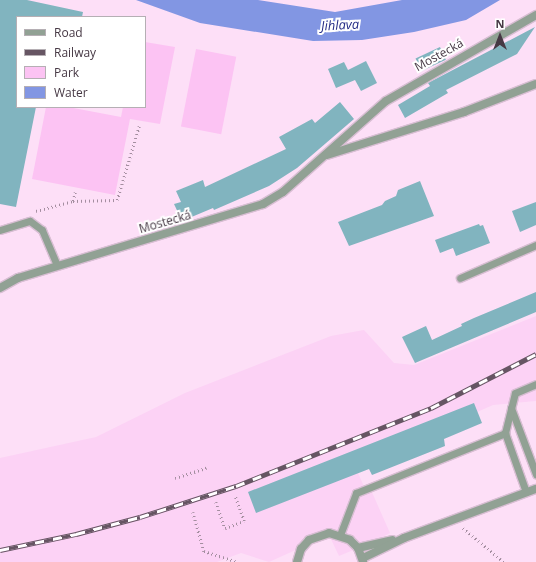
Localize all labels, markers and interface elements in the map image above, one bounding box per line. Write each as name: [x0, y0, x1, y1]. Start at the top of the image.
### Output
legend: [16, 16, 146, 108]
water label: Jihlava: [321, 16, 359, 34]
north arrow: [480, 16, 520, 56]
text: N: [496, 16, 504, 31]
text: Road: [54, 24, 83, 41]
street label: Mostecká: [412, 36, 466, 74]
text: Railway: [54, 44, 96, 61]
text: Park: [54, 64, 79, 81]
text: Water: [54, 84, 88, 101]
street label: Mostecká: [137, 208, 193, 236]

